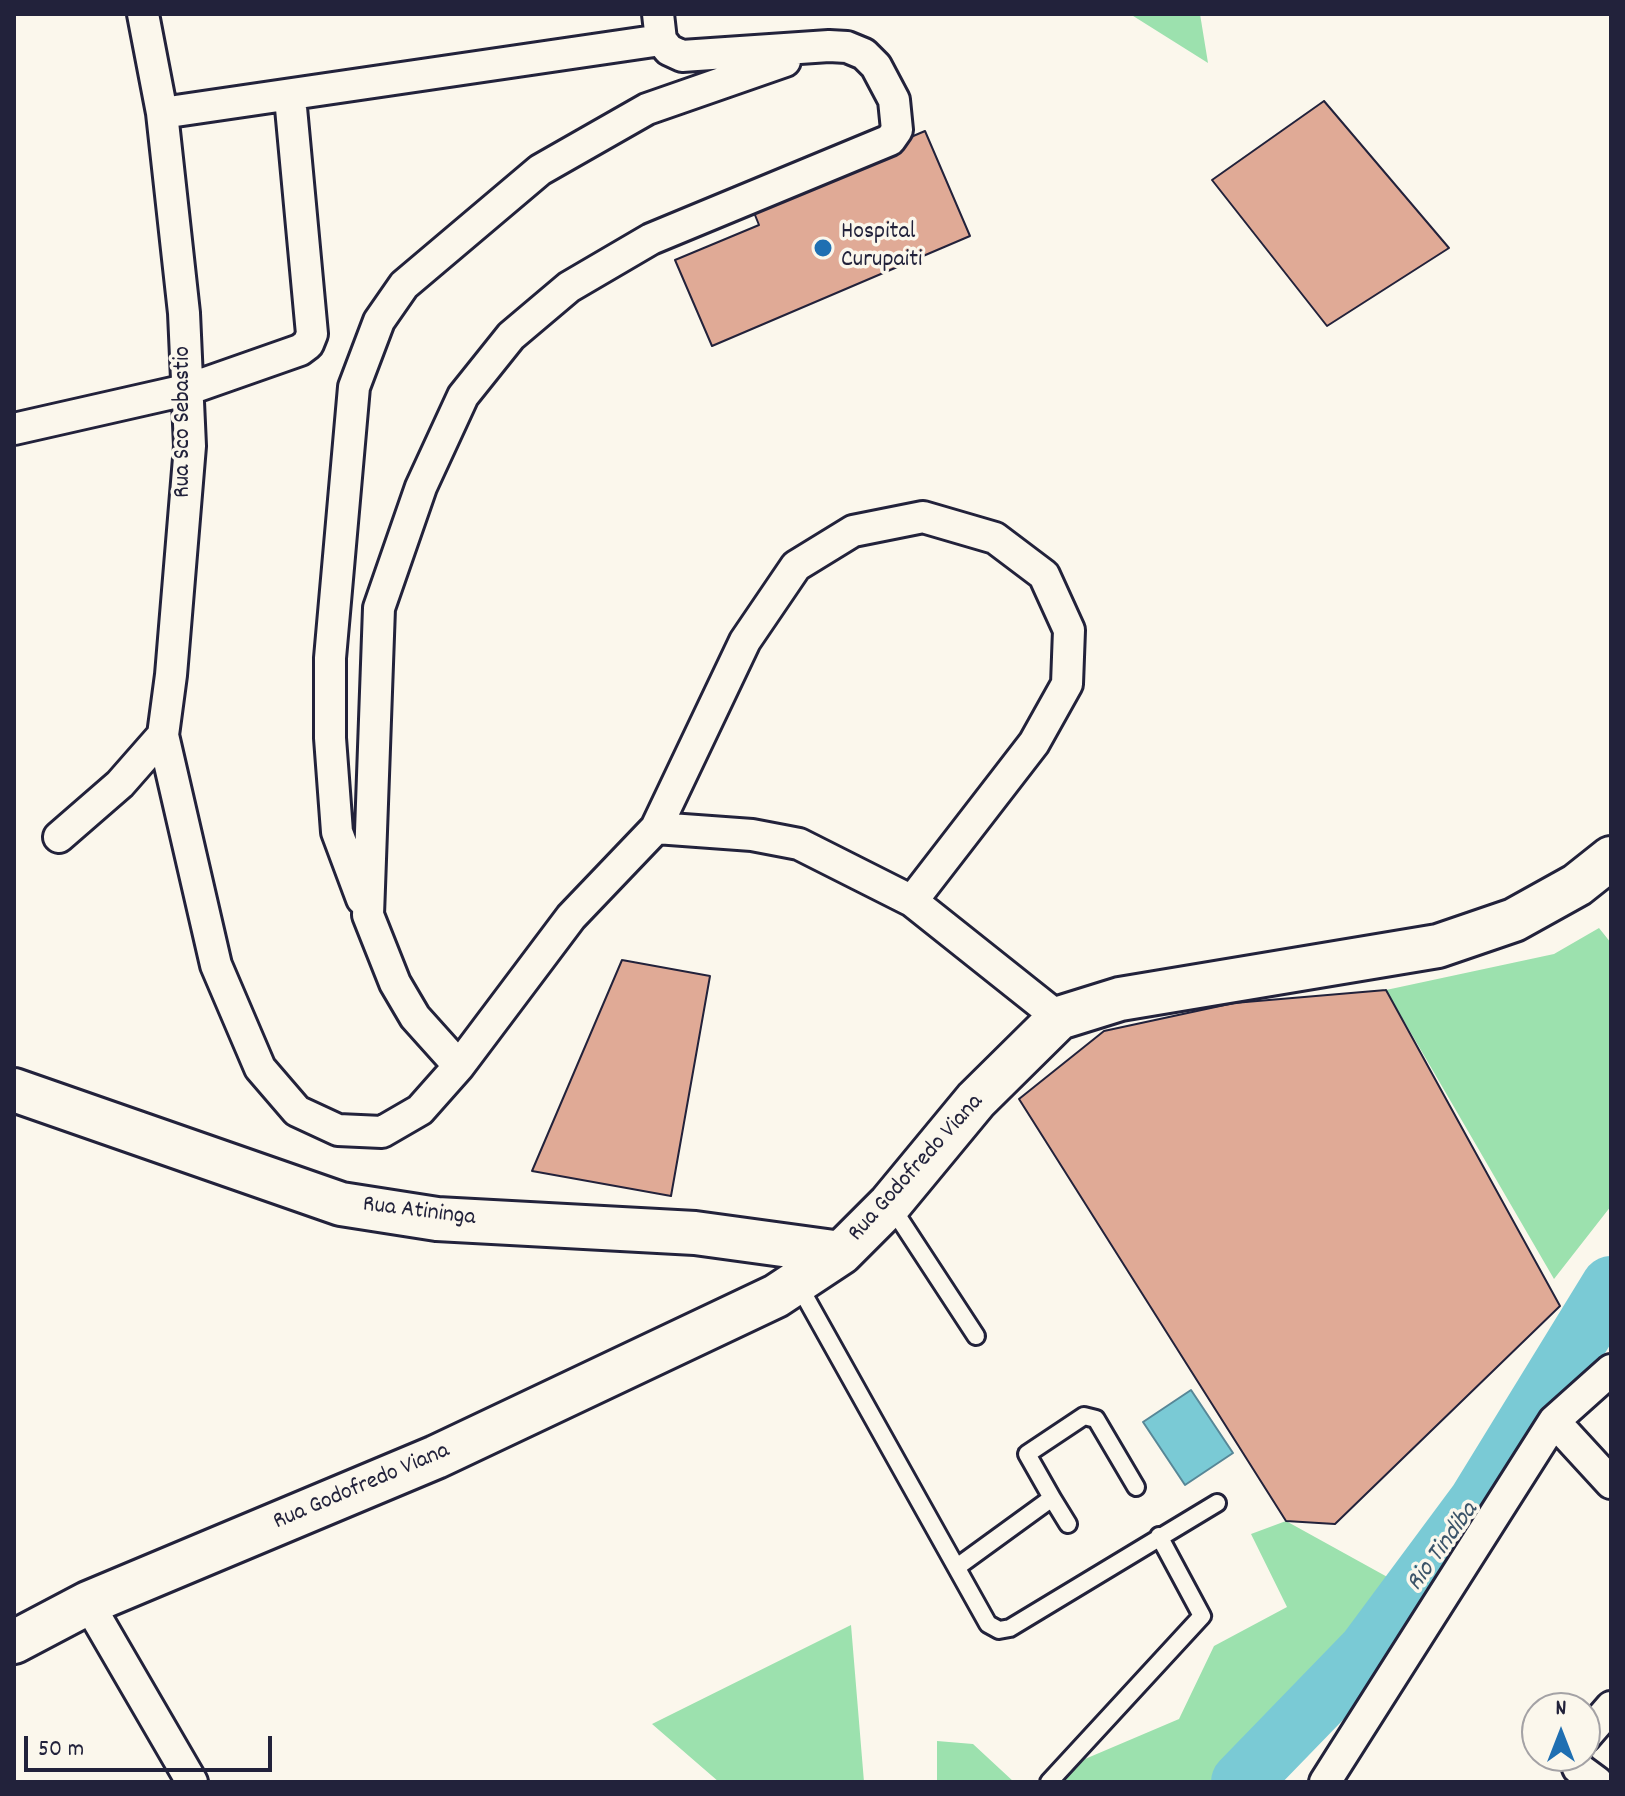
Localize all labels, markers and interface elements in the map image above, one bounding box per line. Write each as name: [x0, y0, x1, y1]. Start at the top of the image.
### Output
place label: Hospital Curupaiti: [841, 220, 922, 276]
marker: Hospital Curupaiti: [812, 237, 834, 259]
street label: Rua Sco Sebastio: [171, 346, 199, 498]
street label: Rua Godofredo Viana: [843, 1089, 991, 1249]
street label: Rua Atininga: [361, 1192, 477, 1234]
street label: Rua Godofredo Viana: [270, 1438, 454, 1538]
water label: Rio Tindiba: [1401, 1497, 1487, 1599]
north arrow: [1521, 1692, 1601, 1772]
text: N: [1556, 1694, 1566, 1725]
scale bar: [28, 1720, 276, 1770]
text: 50 m: [38, 1733, 84, 1767]

